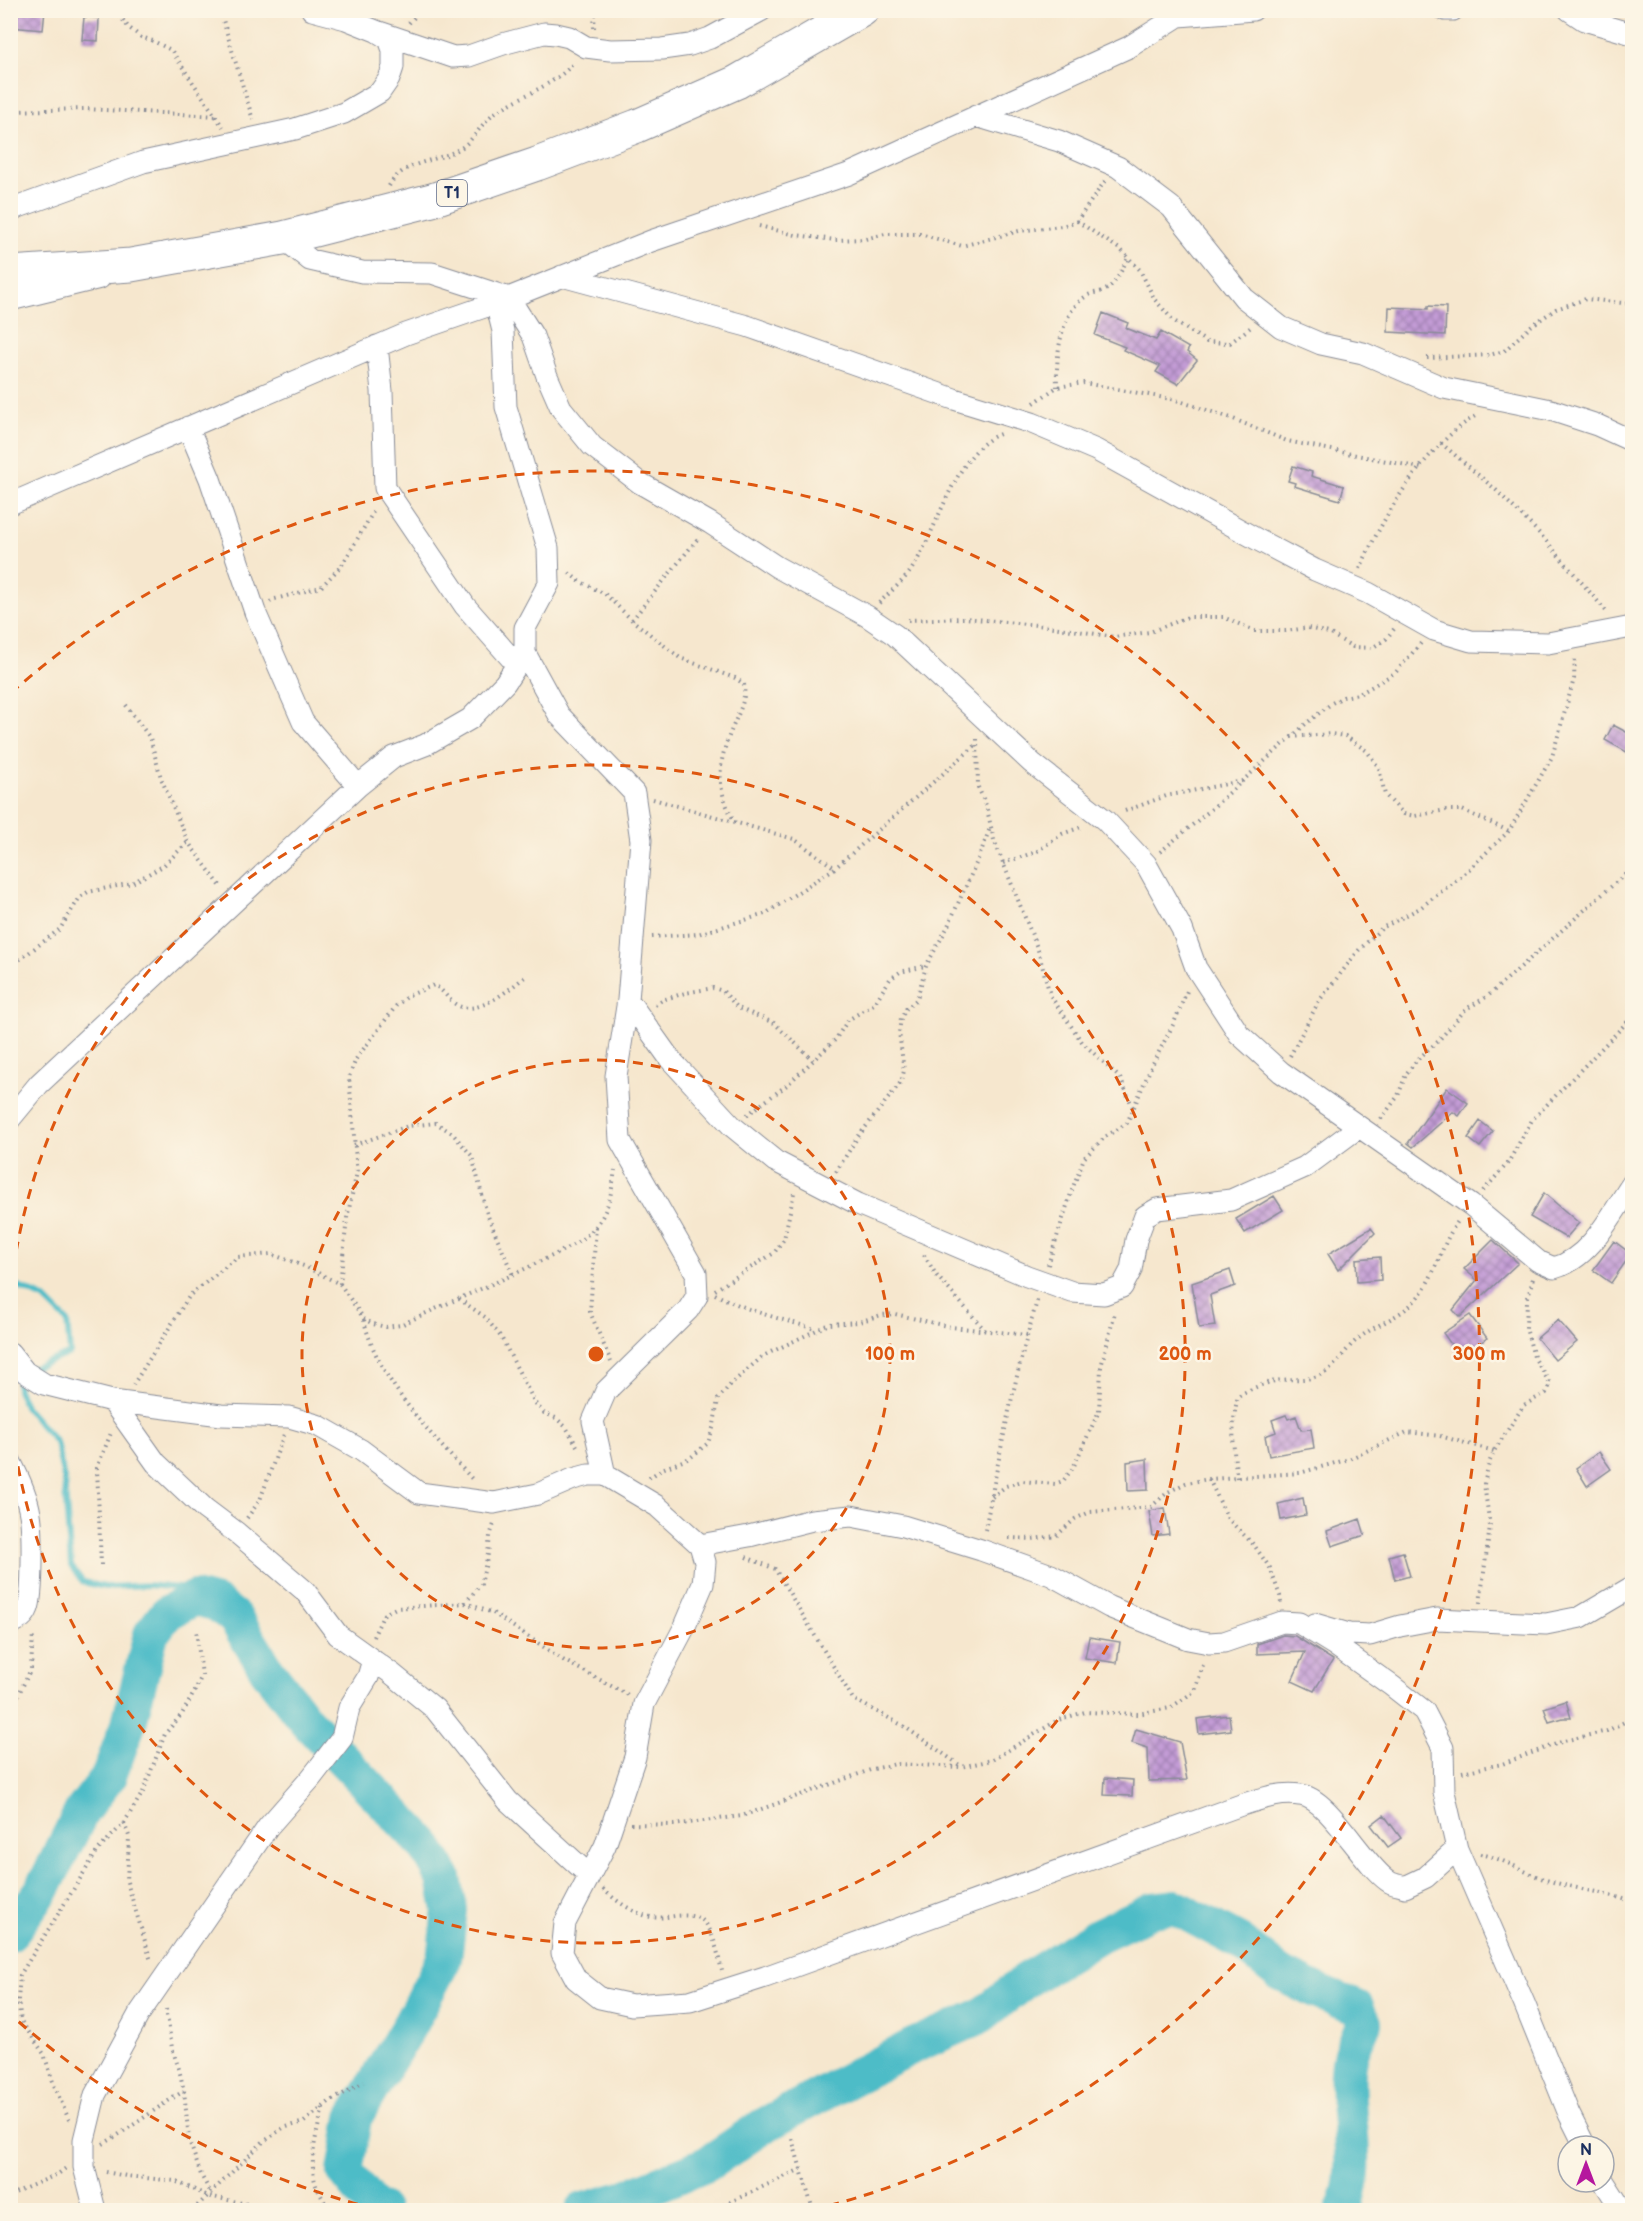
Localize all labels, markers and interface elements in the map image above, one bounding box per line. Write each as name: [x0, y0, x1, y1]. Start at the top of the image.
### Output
road number: T1: [437, 180, 467, 206]
centre of rings: [586, 1344, 606, 1364]
text: 100 m: [865, 1344, 915, 1365]
text: 200 m: [1158, 1344, 1212, 1365]
text: 300 m: [1452, 1344, 1506, 1365]
north arrow: [1556, 2134, 1616, 2194]
text: N: [1580, 2141, 1592, 2160]

